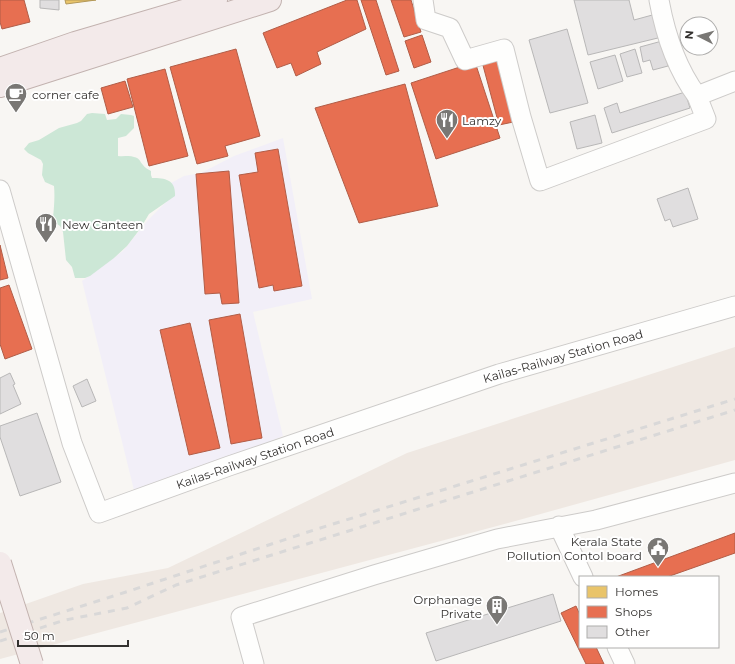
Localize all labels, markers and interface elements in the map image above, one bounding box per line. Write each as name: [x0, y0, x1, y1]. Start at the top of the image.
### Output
north arrow: [679, 16, 719, 56]
text: N: [682, 30, 696, 40]
cafe icon: corner cafe: [3, 81, 29, 114]
place label: corner cafe: [32, 87, 99, 102]
restaurant icon: Lamzy: [434, 107, 460, 140]
place label: Lamzy: [462, 113, 502, 128]
restaurant icon: New Canteen: [33, 211, 59, 244]
place label: New Canteen: [62, 217, 143, 232]
street label: Kailas-Railway Station Road: [481, 326, 645, 386]
street label: Kailas-Railway Station Road: [174, 424, 336, 492]
place label: Kerala State Pollution Contol board: [507, 534, 642, 563]
public building icon: Kerala State Pollution Contol board: [645, 535, 671, 568]
legend: [579, 576, 719, 648]
text: Homes: [615, 584, 658, 599]
place label: Orphanage Private: [413, 592, 482, 621]
building icon: Orphanage Private: [484, 593, 510, 626]
text: Shops: [615, 604, 652, 619]
scale bar: [18, 622, 128, 648]
text: Other: [615, 624, 650, 639]
text: 50 m: [24, 628, 55, 643]

